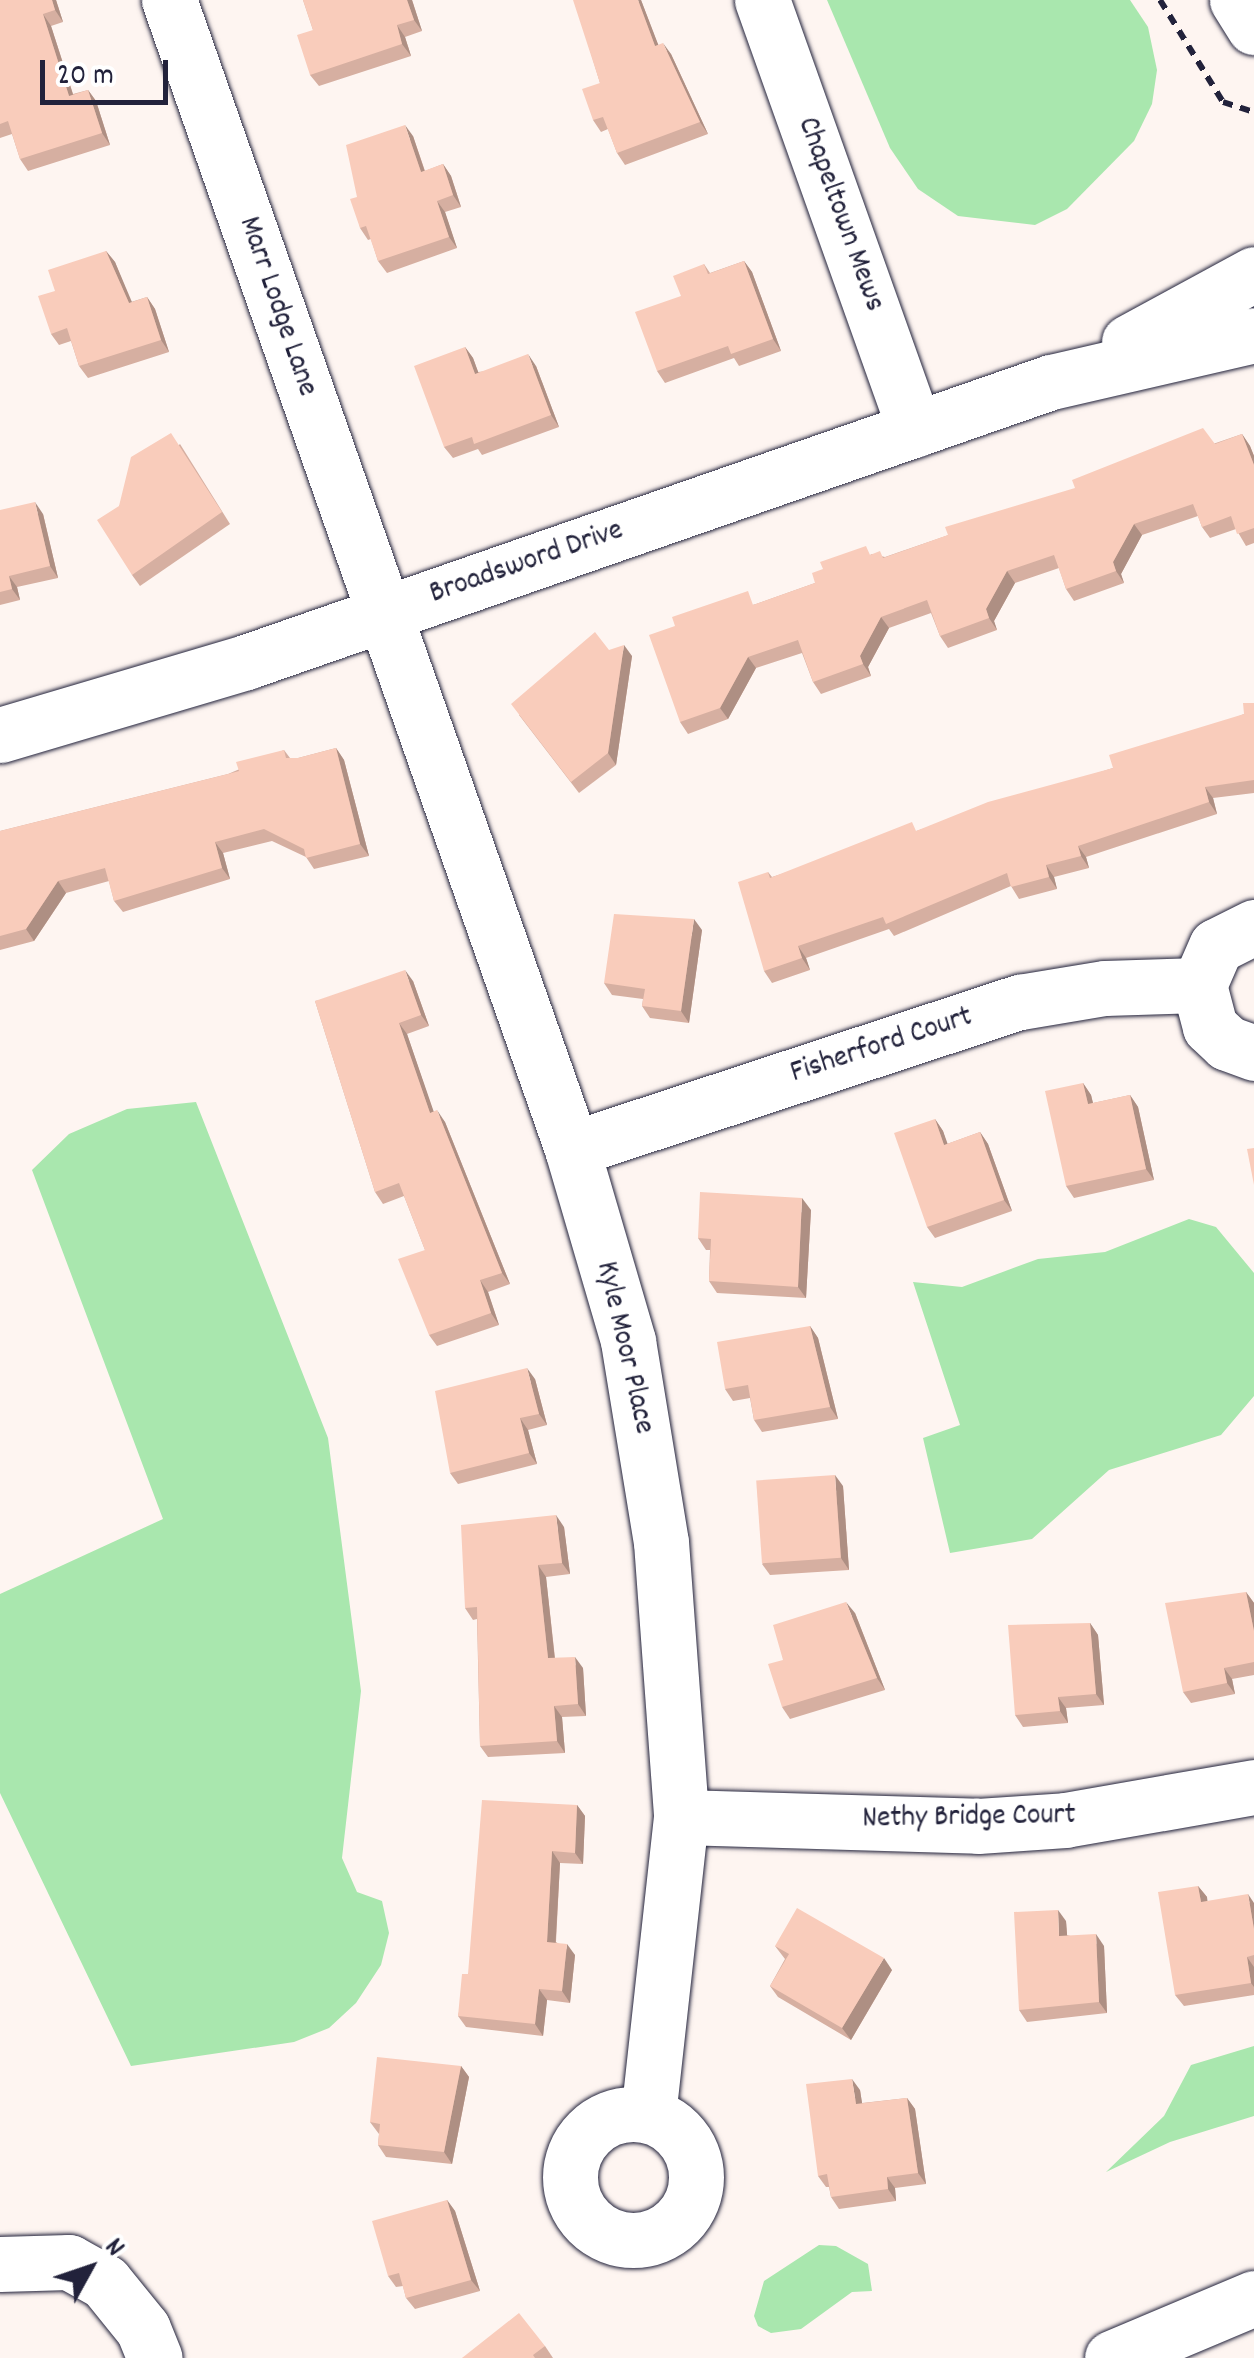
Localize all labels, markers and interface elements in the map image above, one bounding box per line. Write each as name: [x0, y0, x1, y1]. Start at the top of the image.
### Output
scale bar: [45, 40, 172, 102]
text: 20 m: [57, 56, 114, 99]
street label: Chapeltown Mews: [787, 113, 891, 317]
street label: Marr Lodge Lane: [229, 213, 323, 401]
street label: Broadsword Drive: [426, 514, 628, 614]
street label: Fisherford Court: [787, 1001, 977, 1093]
street label: Kyle Moor Place: [586, 1258, 660, 1438]
street label: Nethy Bridge Court: [862, 1799, 1076, 1839]
north arrow: [40, 2218, 140, 2318]
text: N: [93, 2231, 133, 2267]

